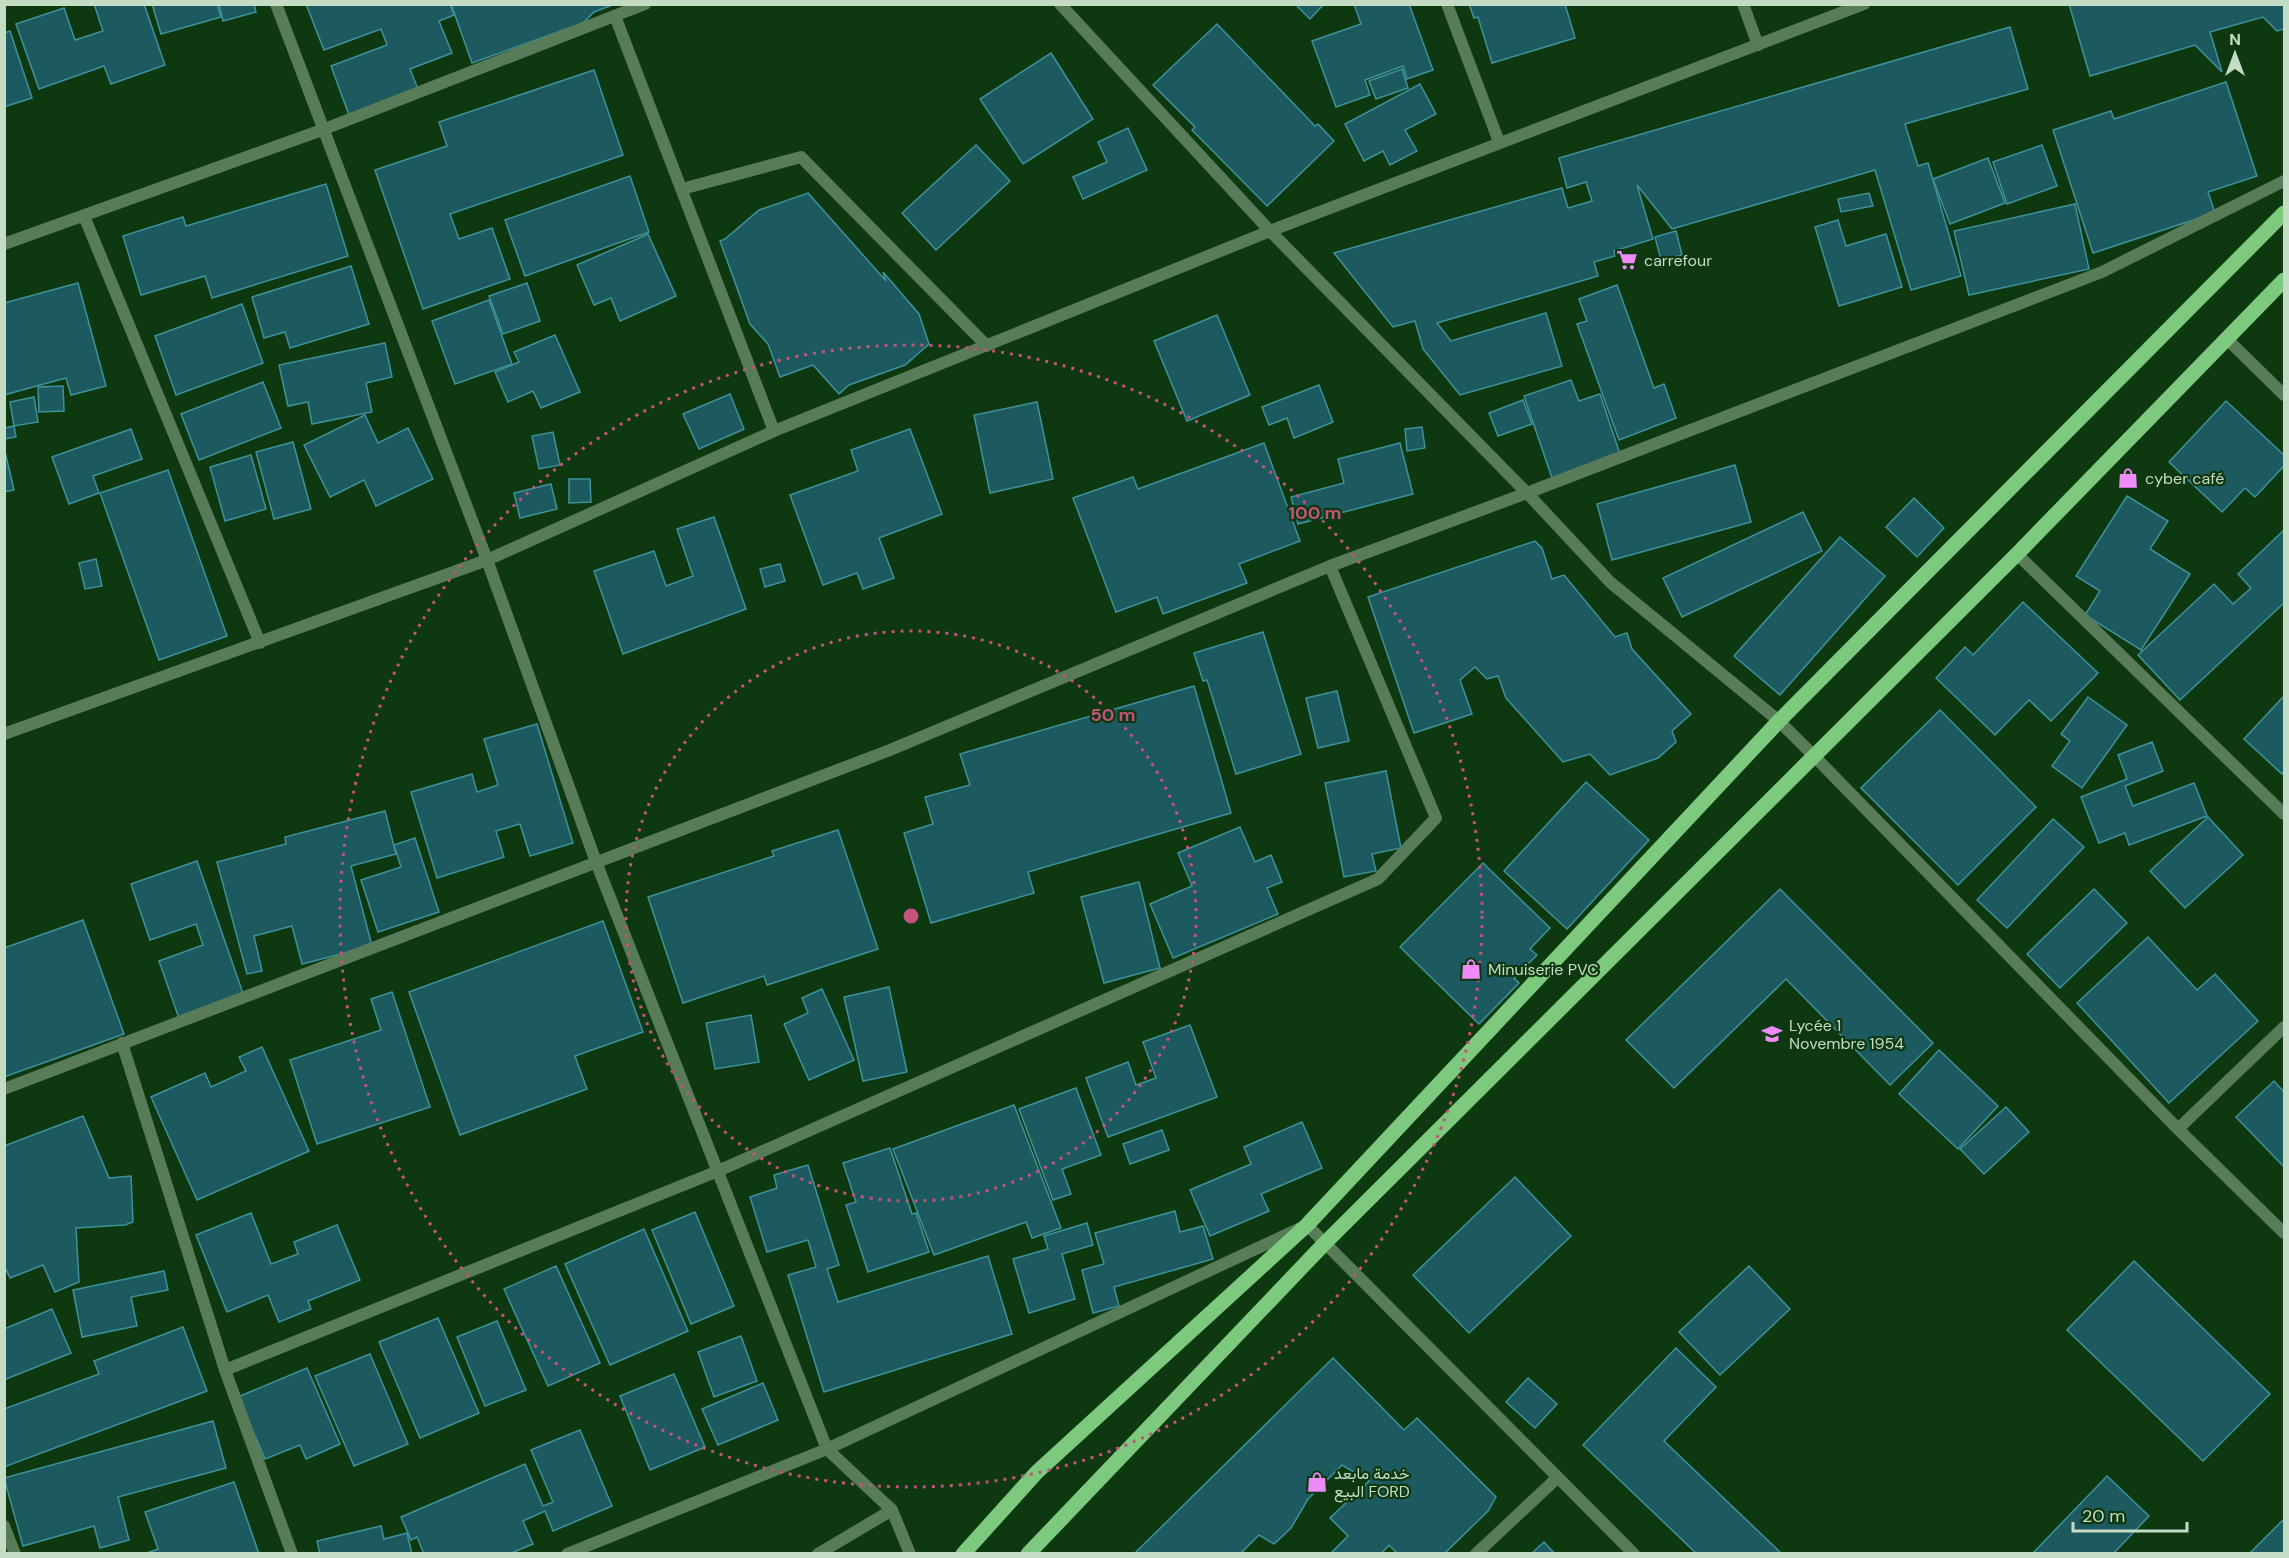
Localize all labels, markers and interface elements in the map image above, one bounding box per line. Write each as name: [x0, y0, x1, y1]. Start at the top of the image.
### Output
north arrow: [2205, 24, 2265, 84]
text: N: [2229, 29, 2241, 50]
supermarket icon: carrefour: [1615, 248, 1639, 272]
place label: carrefour: [1644, 250, 1712, 271]
shop icon: cyber café: [2116, 466, 2140, 490]
place label: cyber café: [2145, 468, 2224, 489]
text: 100 m: [1288, 501, 1342, 525]
text: 50 m: [1090, 703, 1136, 727]
centre of rings: [901, 906, 921, 926]
shop icon: Minuiserie PVC: [1459, 957, 1483, 981]
place label: Minuiserie PVC: [1488, 959, 1599, 980]
place label: Lycée 1 Novembre 1954: [1789, 1015, 1904, 1054]
school or university icon: Lycée 1 Novembre 1954: [1760, 1022, 1784, 1046]
place label: خدمة مابعد البيع FORD: [1334, 1463, 1410, 1503]
shop icon: خدمة مابعد البيع FORD: [1305, 1470, 1329, 1494]
scale bar: [2073, 1495, 2187, 1533]
text: 20 m: [2082, 1504, 2125, 1528]

